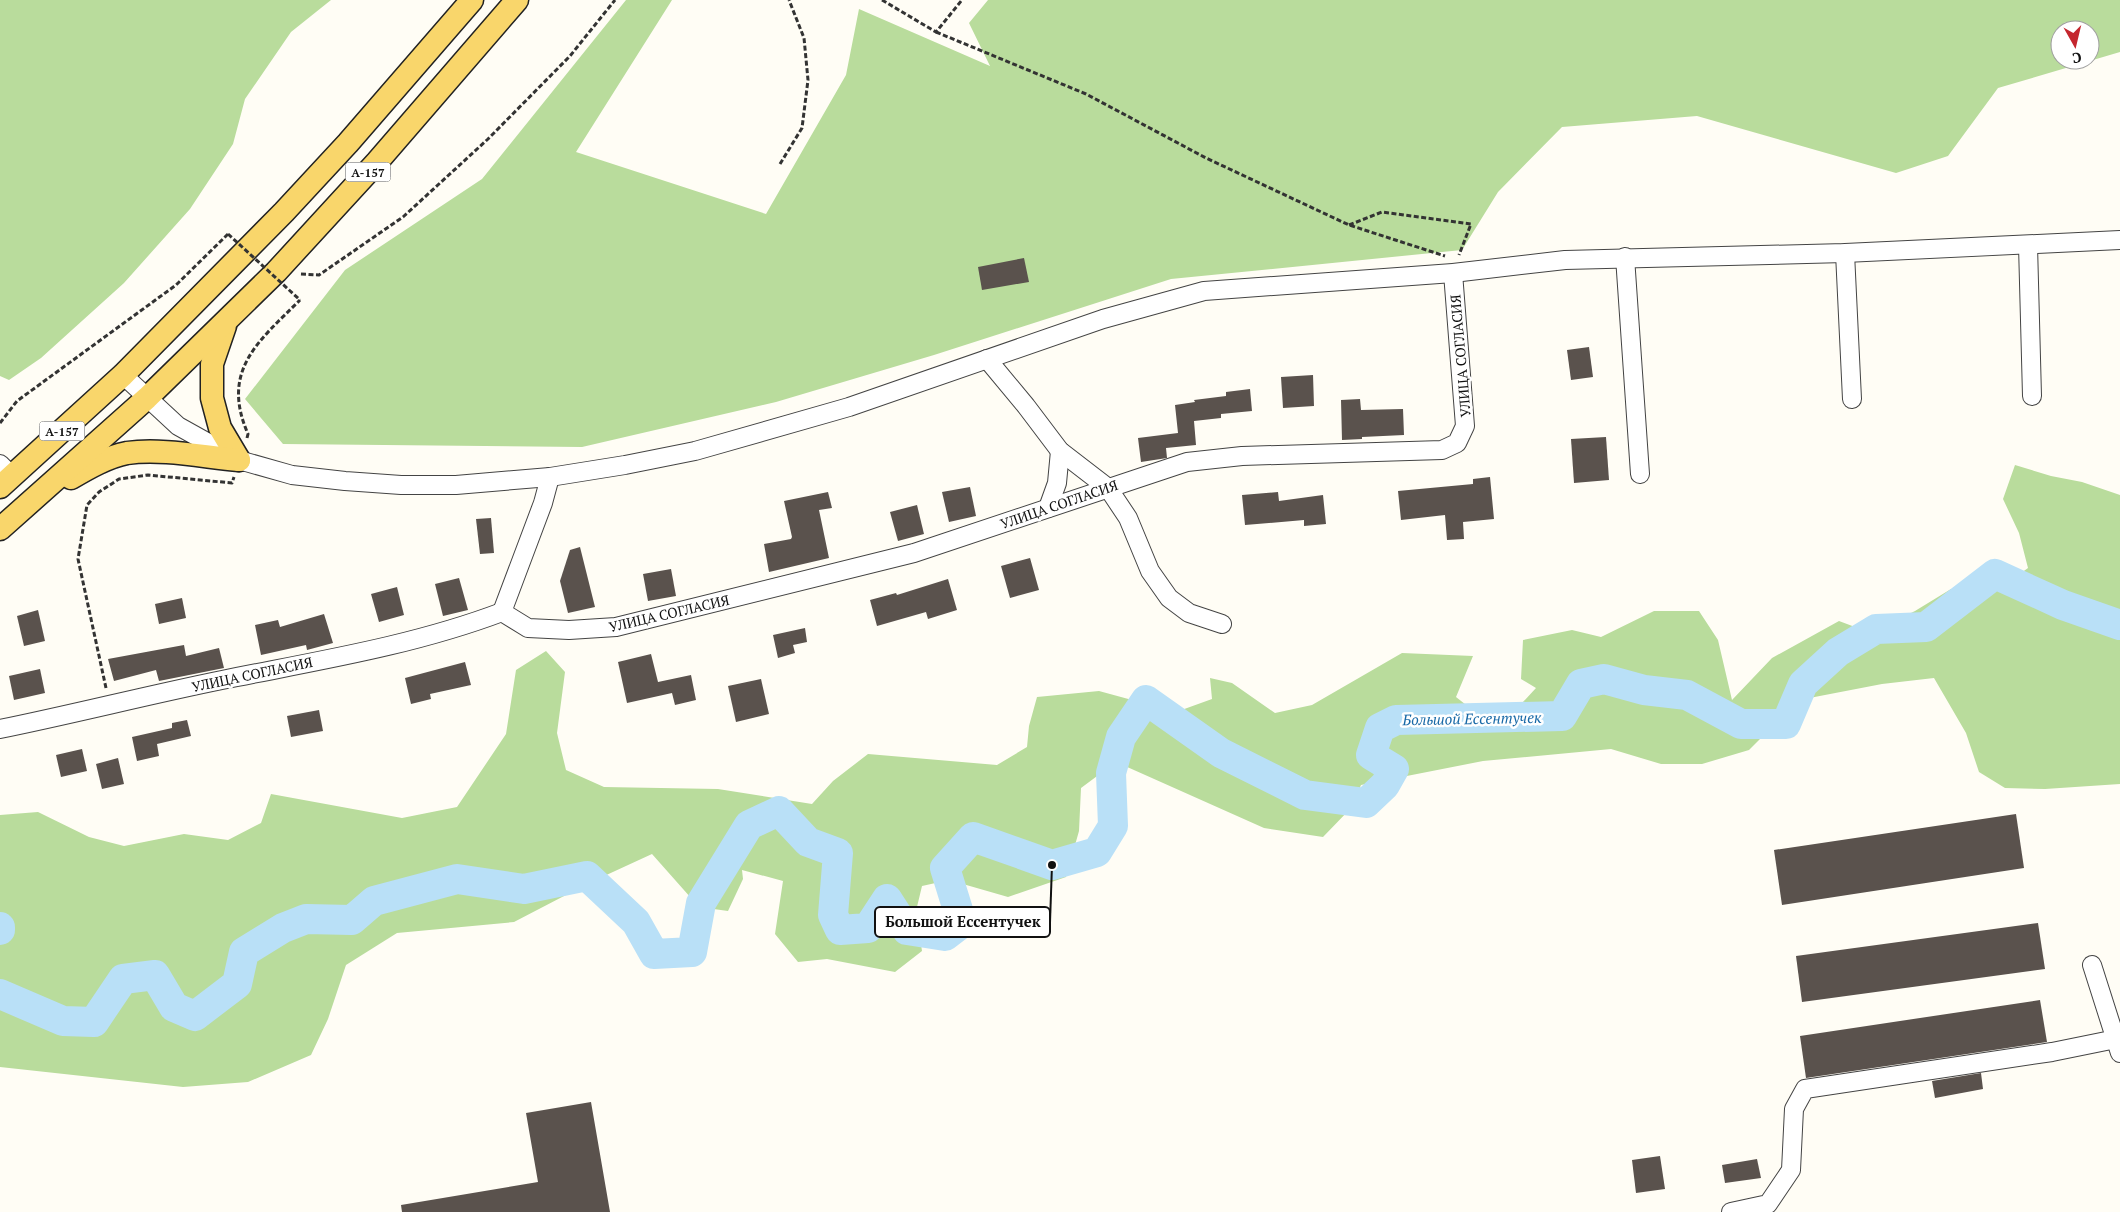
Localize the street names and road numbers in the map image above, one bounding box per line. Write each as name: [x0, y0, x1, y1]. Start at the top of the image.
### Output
road number: А-157: [346, 162, 390, 182]
street label: УЛИЦА СОГЛАСИЯ: [1445, 294, 1475, 418]
road number: А-157: [40, 422, 84, 441]
street label: УЛИЦА СОГЛАСИЯ: [998, 475, 1120, 533]
street label: УЛИЦА СОГЛАСИЯ: [607, 590, 731, 636]
street label: УЛИЦА СОГЛАСИЯ: [190, 652, 314, 696]

